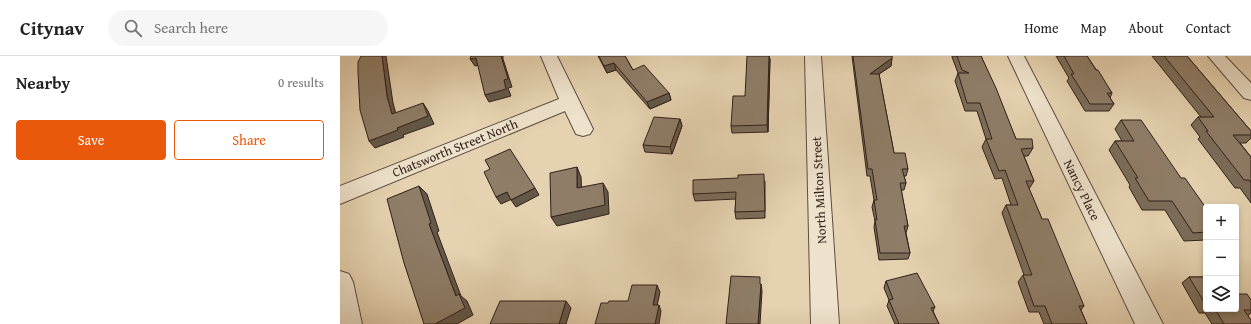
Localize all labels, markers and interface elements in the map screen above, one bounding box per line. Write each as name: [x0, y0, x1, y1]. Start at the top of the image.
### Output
search box: [108, 10, 388, 46]
text: Citynav: [20, 14, 84, 42]
icon: search: [122, 17, 144, 39]
text: Search here: [154, 17, 228, 38]
text: Home: [1024, 18, 1059, 38]
text: Map: [1081, 18, 1106, 38]
text: About: [1128, 18, 1164, 38]
text: Contact: [1186, 18, 1231, 38]
text: Nearby: [16, 70, 70, 95]
text: 0 results: [278, 73, 324, 92]
street label: Chatsworth Street North: [389, 114, 521, 182]
button: Save: [16, 120, 166, 160]
button: Share: [174, 120, 324, 160]
street label: North Milton Street: [807, 135, 831, 244]
street label: Nancy Place: [1059, 156, 1105, 224]
map controls: [1203, 204, 1239, 312]
button: +: [1203, 204, 1239, 240]
button: −: [1203, 240, 1239, 276]
button: layers: [1203, 276, 1239, 312]

